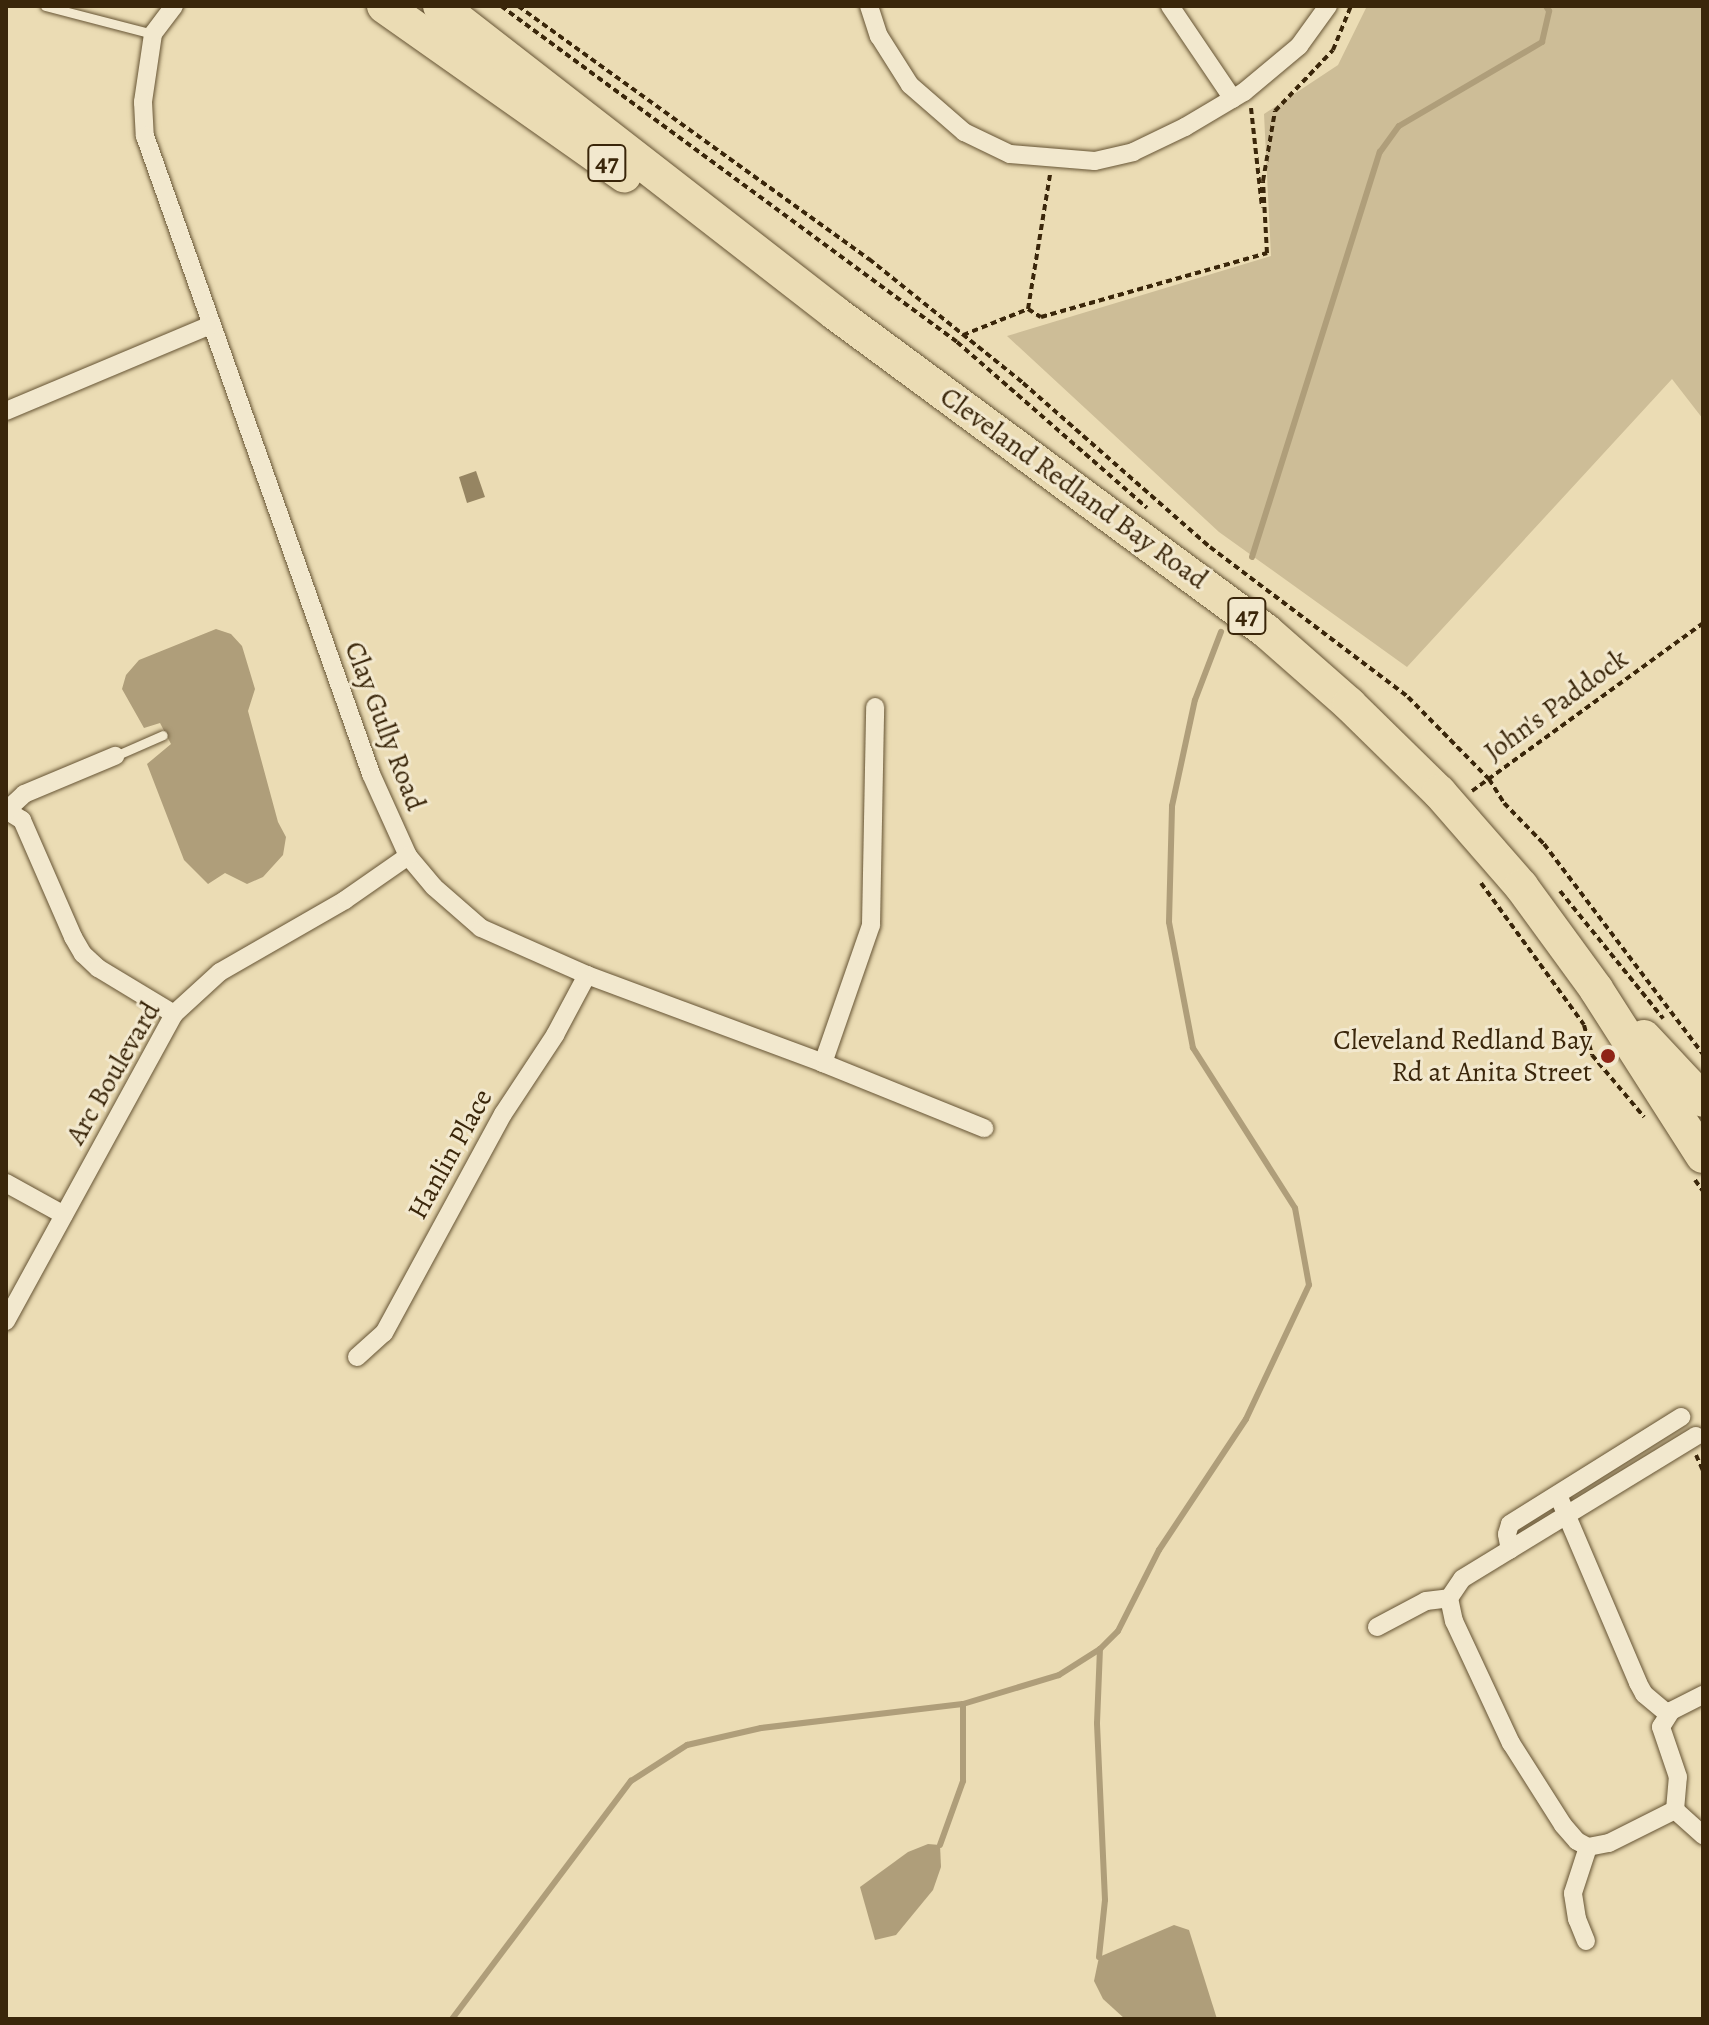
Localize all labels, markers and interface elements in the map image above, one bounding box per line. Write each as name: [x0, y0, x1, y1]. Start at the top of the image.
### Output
road number: 47: [587, 141, 627, 185]
street label: Cleveland Redland Bay Road: [934, 380, 1214, 596]
road number: 47: [1227, 594, 1267, 638]
street label: Clay Gully Road: [337, 637, 433, 815]
street label: John's Paddock: [1478, 642, 1634, 768]
street label: Arc Boulevard: [59, 996, 167, 1150]
place label: Cleveland Redland Bay Rd at Anita Street: [1333, 1023, 1592, 1089]
marker: Cleveland Redland Bay Rd at Anita Street: [1599, 1047, 1617, 1065]
street label: Hanlin Place: [400, 1083, 500, 1225]

